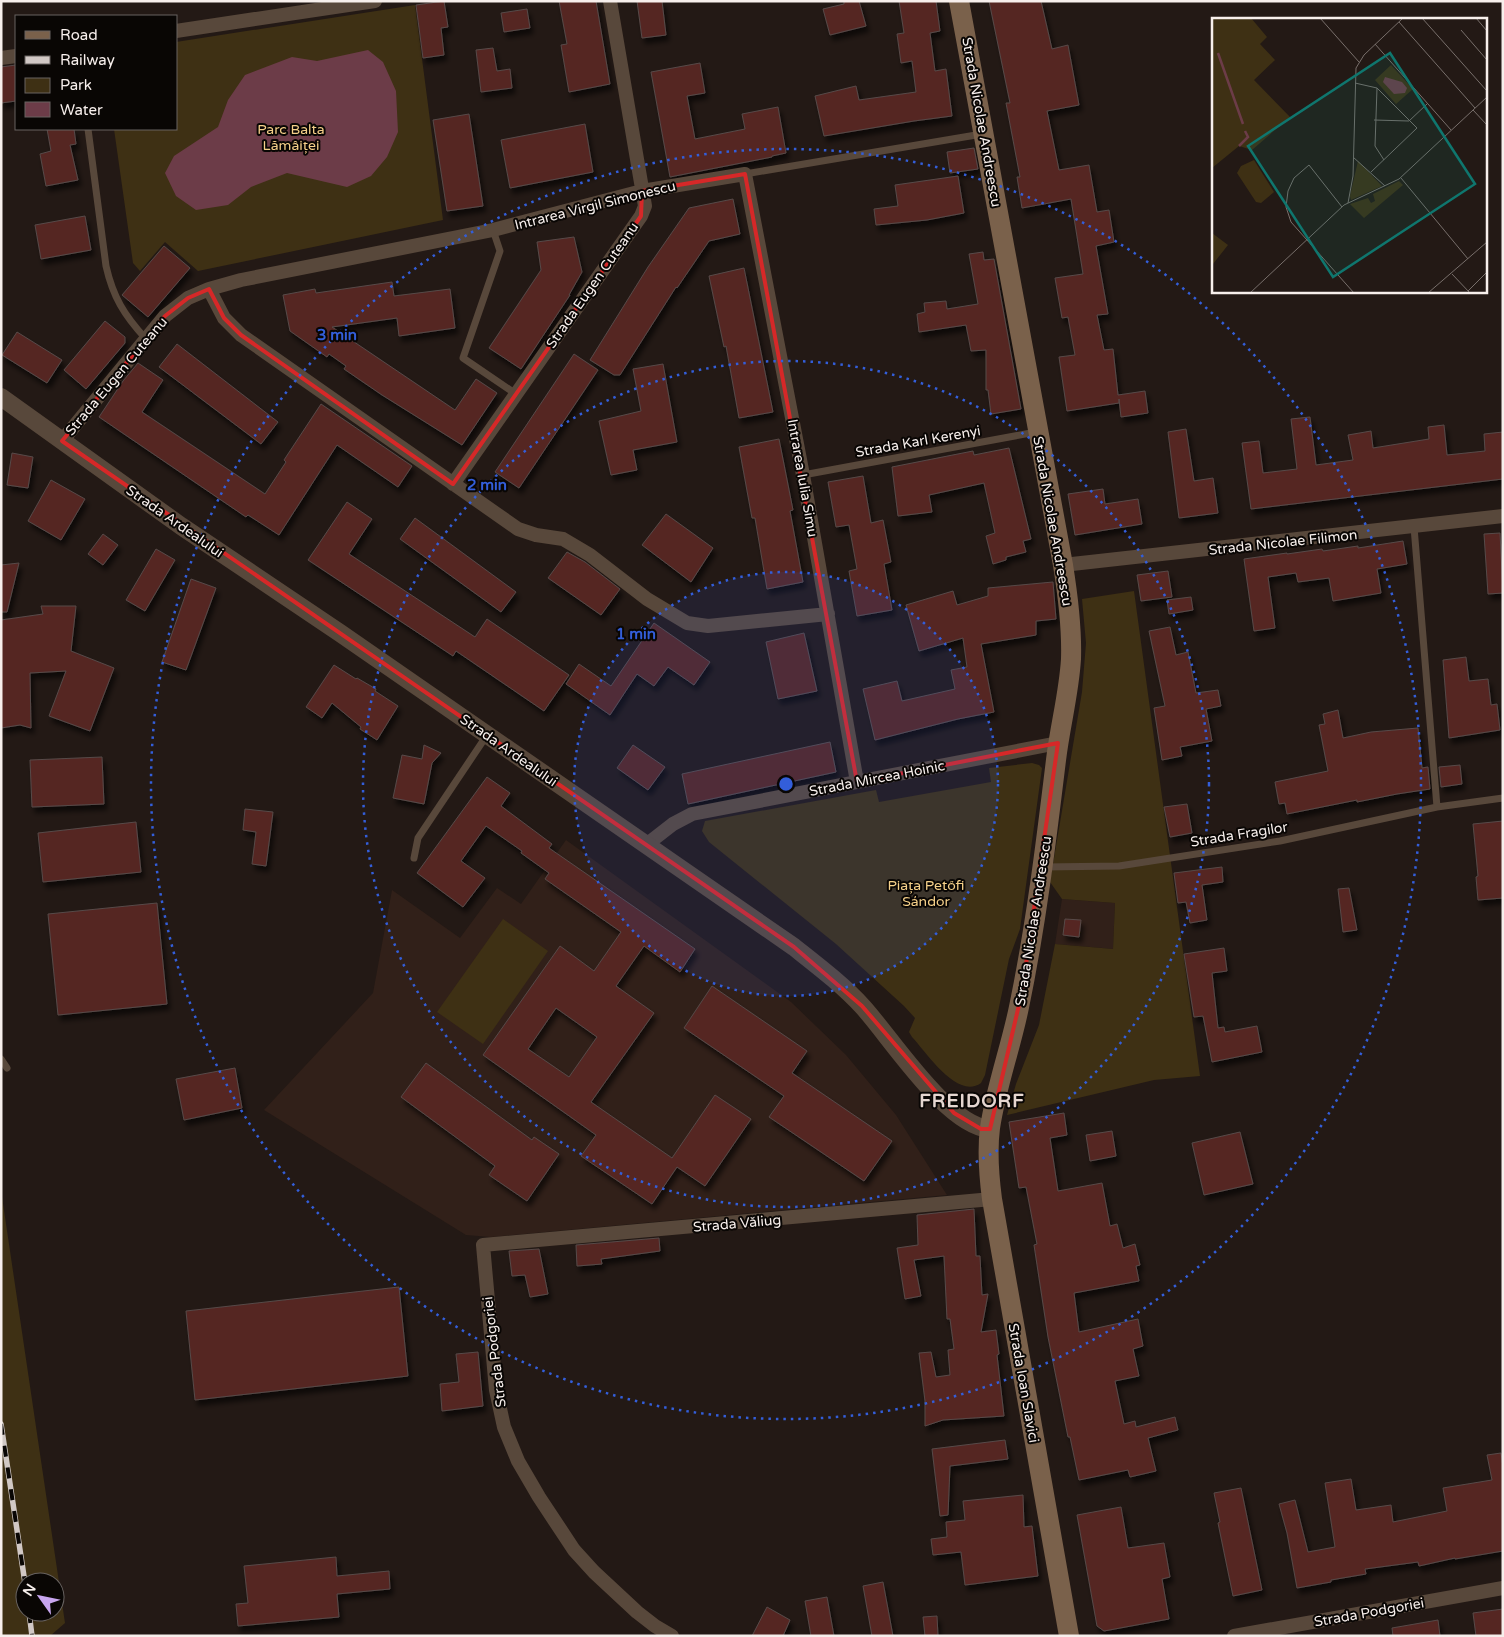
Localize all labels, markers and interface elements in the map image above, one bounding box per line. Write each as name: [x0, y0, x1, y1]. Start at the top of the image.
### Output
legend: [15, 15, 178, 130]
inset map: [1212, 18, 1486, 292]
text: Road: [60, 26, 98, 44]
street label: Strada Nicolae Andreescu: [958, 36, 1005, 208]
text: Railway: [60, 51, 115, 69]
text: Park: [60, 76, 92, 94]
text: Water: [60, 101, 103, 119]
park label: Parc Balta Lămâiței: [257, 121, 325, 154]
street label: Intrarea Virgil Simonescu: [513, 177, 677, 234]
street label: Strada Eugen Cuteanu: [543, 219, 642, 351]
street label: Strada Eugen Cuteanu: [62, 314, 171, 439]
text: 3 min: [317, 326, 357, 344]
street label: Intrarea Iulia Simu: [784, 418, 821, 538]
street label: Strada Karl Kerenyi: [854, 422, 982, 461]
street label: Strada Nicolae Andreescu: [1029, 435, 1076, 607]
text: 2 min: [467, 476, 507, 494]
street label: Strada Ardealului: [123, 481, 227, 561]
street label: Strada Nicolae Filimon: [1208, 526, 1358, 559]
text: 1 min: [616, 625, 656, 643]
street label: Strada Ardealului: [457, 710, 561, 790]
street label: Strada Mircea Hoinic: [808, 757, 946, 800]
centre of rings: [777, 775, 795, 793]
street label: Strada Fragilor: [1189, 818, 1290, 851]
street label: Strada Nicolae Andreescu: [1012, 835, 1055, 1007]
park label: Piața Petőfi Sándor: [887, 877, 965, 910]
district label: FREIDORF: [919, 1090, 1025, 1112]
street label: Strada Văliug: [692, 1211, 782, 1236]
street label: Strada Podgoriei: [479, 1296, 510, 1408]
street label: Strada Ioan Slavici: [1005, 1322, 1042, 1444]
north arrow: [15, 1572, 65, 1622]
text: N: [19, 1581, 40, 1600]
street label: Strada Podgoriei: [1313, 1594, 1425, 1631]

